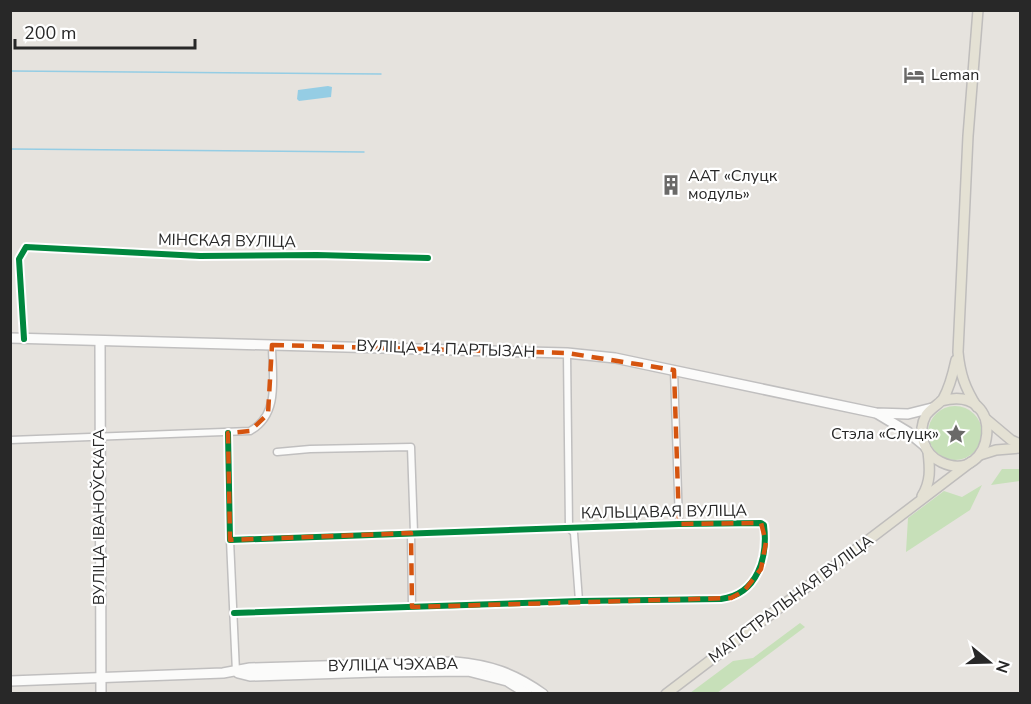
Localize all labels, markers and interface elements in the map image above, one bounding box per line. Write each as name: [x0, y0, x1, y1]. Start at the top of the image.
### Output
scale bar: [15, 12, 195, 50]
text: 200 m: [24, 21, 76, 45]
hotel icon: Leman: [902, 63, 926, 87]
place label: Leman: [931, 64, 979, 86]
place label: ААТ «Слуцк модуль»: [688, 165, 778, 205]
building icon: ААТ «Слуцк модуль»: [659, 173, 683, 197]
street label: МІНСКАЯ ВУЛІЦА: [158, 229, 297, 253]
street label: ВУЛІЦА 14 ПАРТЫЗАН: [356, 335, 536, 363]
place icon: Стэла «Слуцк»: [944, 422, 968, 446]
place label: Стэла «Слуцк»: [831, 423, 939, 445]
street label: ВУЛІЦА ІВАНОЎСКАГА: [88, 428, 110, 605]
street label: КАЛЬЦАВАЯ ВУЛІЦА: [581, 500, 748, 524]
street label: МАГІСТРАЛЬНАЯ ВУЛІЦА: [704, 530, 878, 668]
north arrow: [959, 632, 1019, 692]
street label: ВУЛІЦА ЧЭХАВА: [328, 653, 459, 677]
text: N: [990, 657, 1015, 676]

